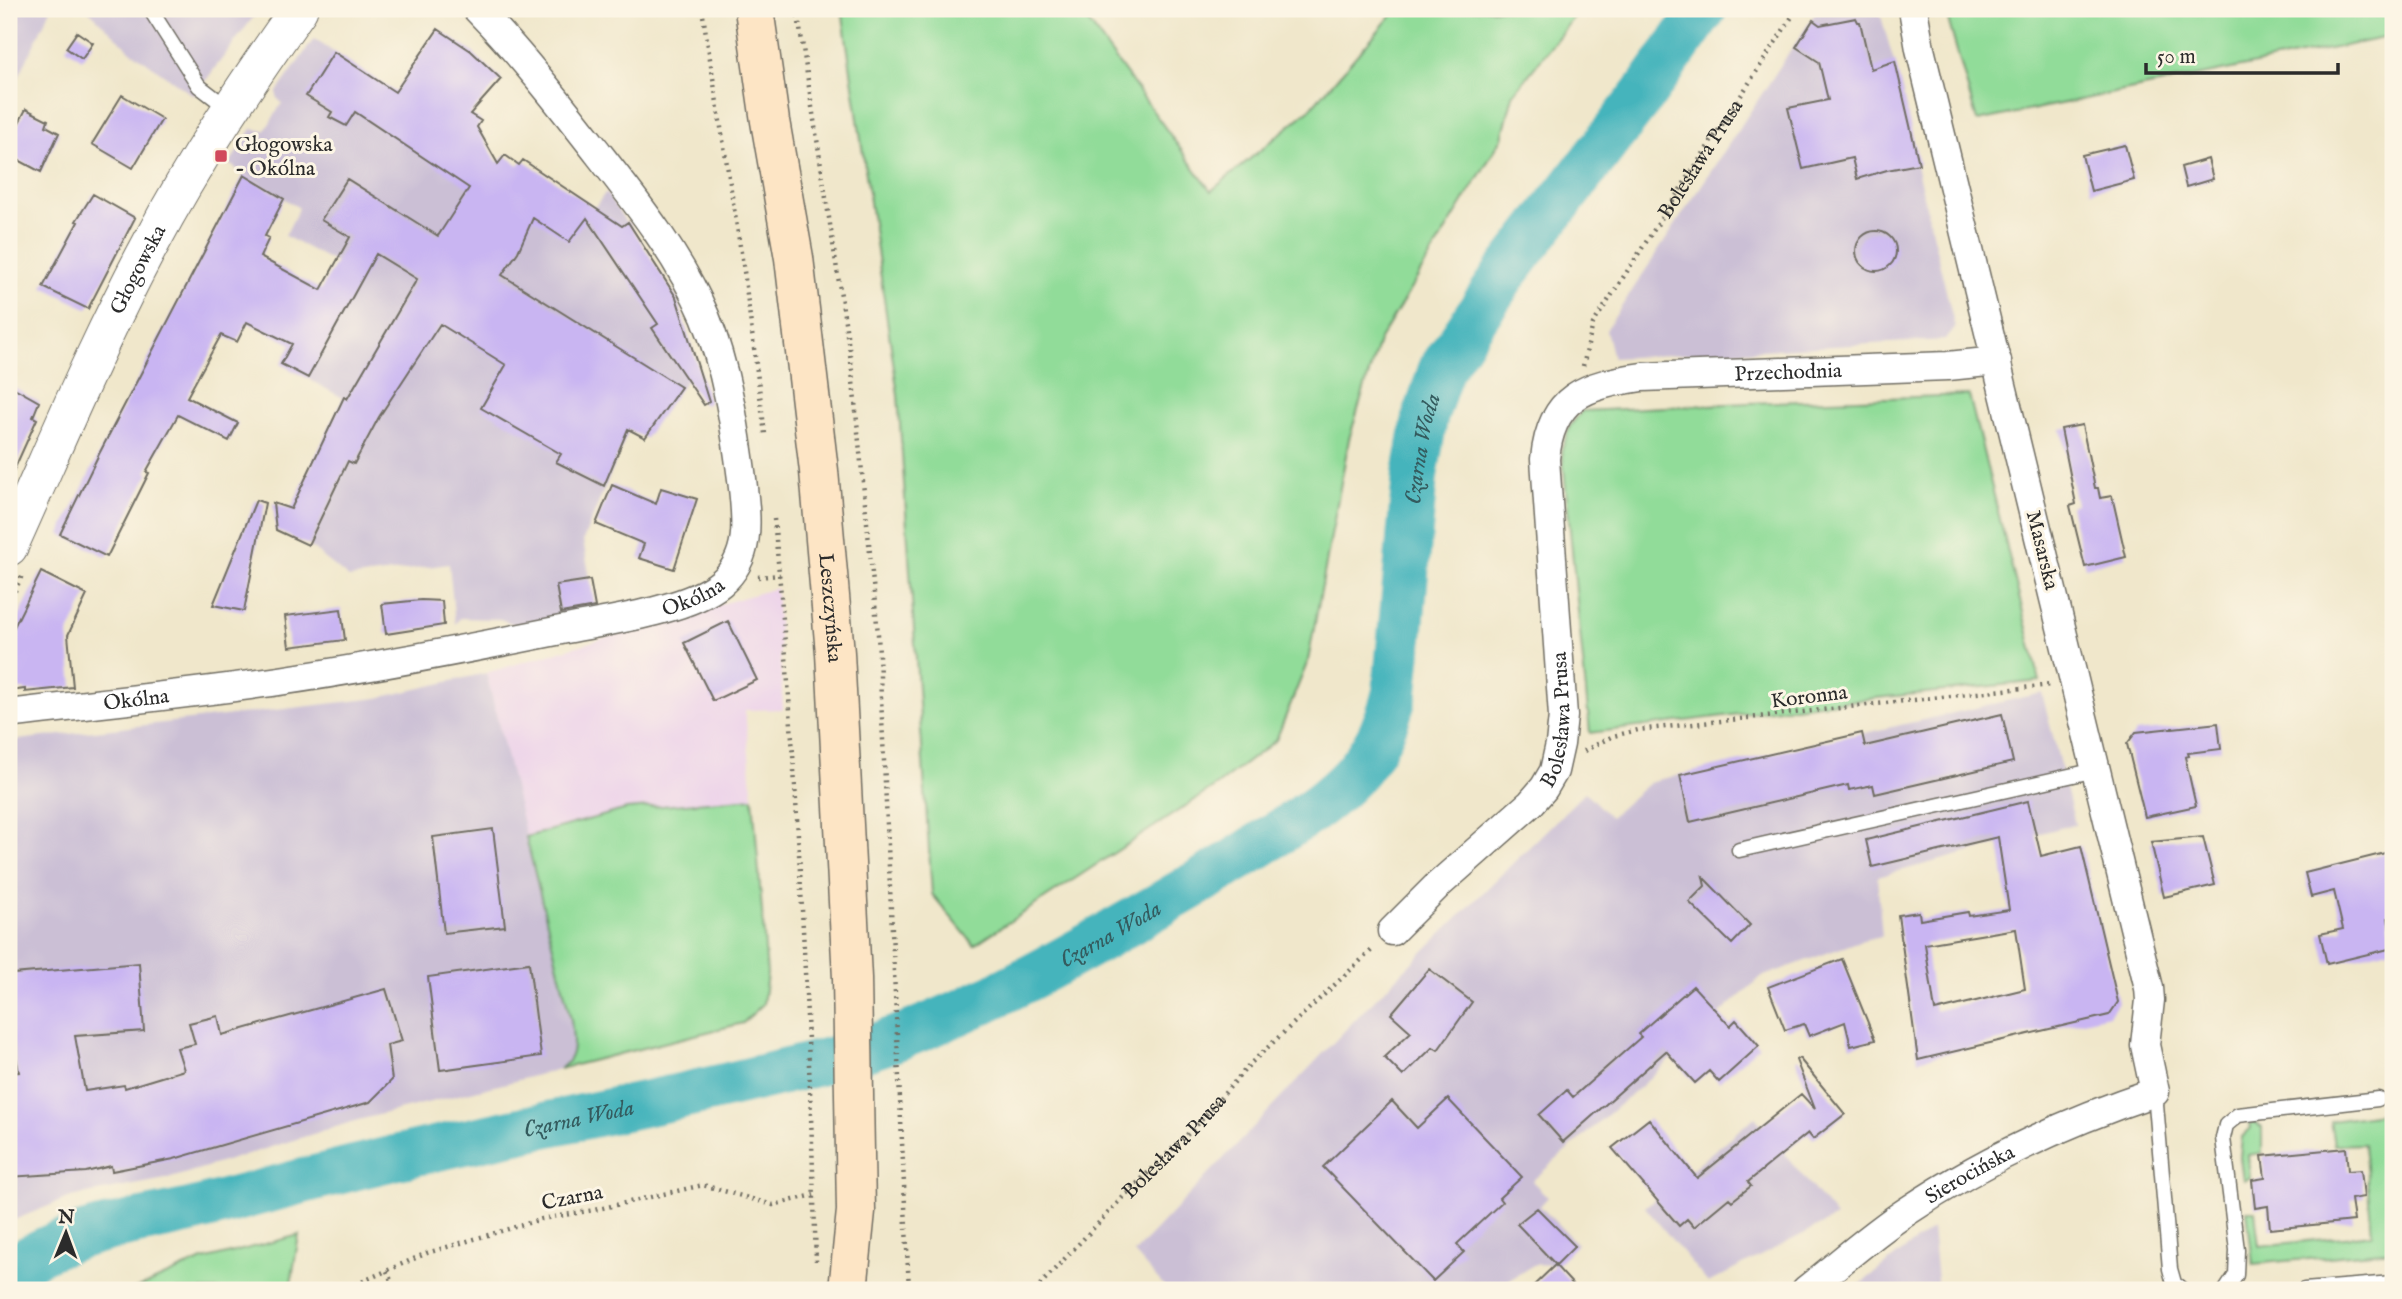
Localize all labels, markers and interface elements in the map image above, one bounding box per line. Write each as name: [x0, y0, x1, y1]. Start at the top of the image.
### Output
scale bar: [2146, 32, 2339, 76]
text: 50 m: [2157, 44, 2196, 71]
street label: Bolesława Prusa: [1653, 94, 1750, 224]
place label: Głogowska - Okólna: [235, 132, 333, 183]
marker: Głogowska - Okólna: [213, 148, 229, 164]
street label: Głogowska: [104, 220, 174, 319]
street label: Przechodnia: [1734, 358, 1843, 389]
water label: Czarna Woda: [1399, 390, 1448, 506]
street label: Masarska: [2019, 508, 2065, 594]
street label: Leszczyńska: [811, 552, 848, 664]
street label: Okólna: [659, 572, 732, 624]
street label: Bolesława Prusa: [1535, 650, 1578, 793]
street label: Koronna: [1769, 679, 1850, 716]
street label: Okólna: [102, 683, 171, 718]
water label: Czarna Woda: [1055, 894, 1167, 975]
street label: Bolesława Prusa: [1117, 1088, 1233, 1205]
water label: Czarna Woda: [521, 1093, 637, 1145]
street label: Sierocińska: [1920, 1139, 2020, 1211]
street label: Czarna: [539, 1179, 606, 1218]
north arrow: [32, 1198, 102, 1268]
text: N: [57, 1206, 75, 1230]

